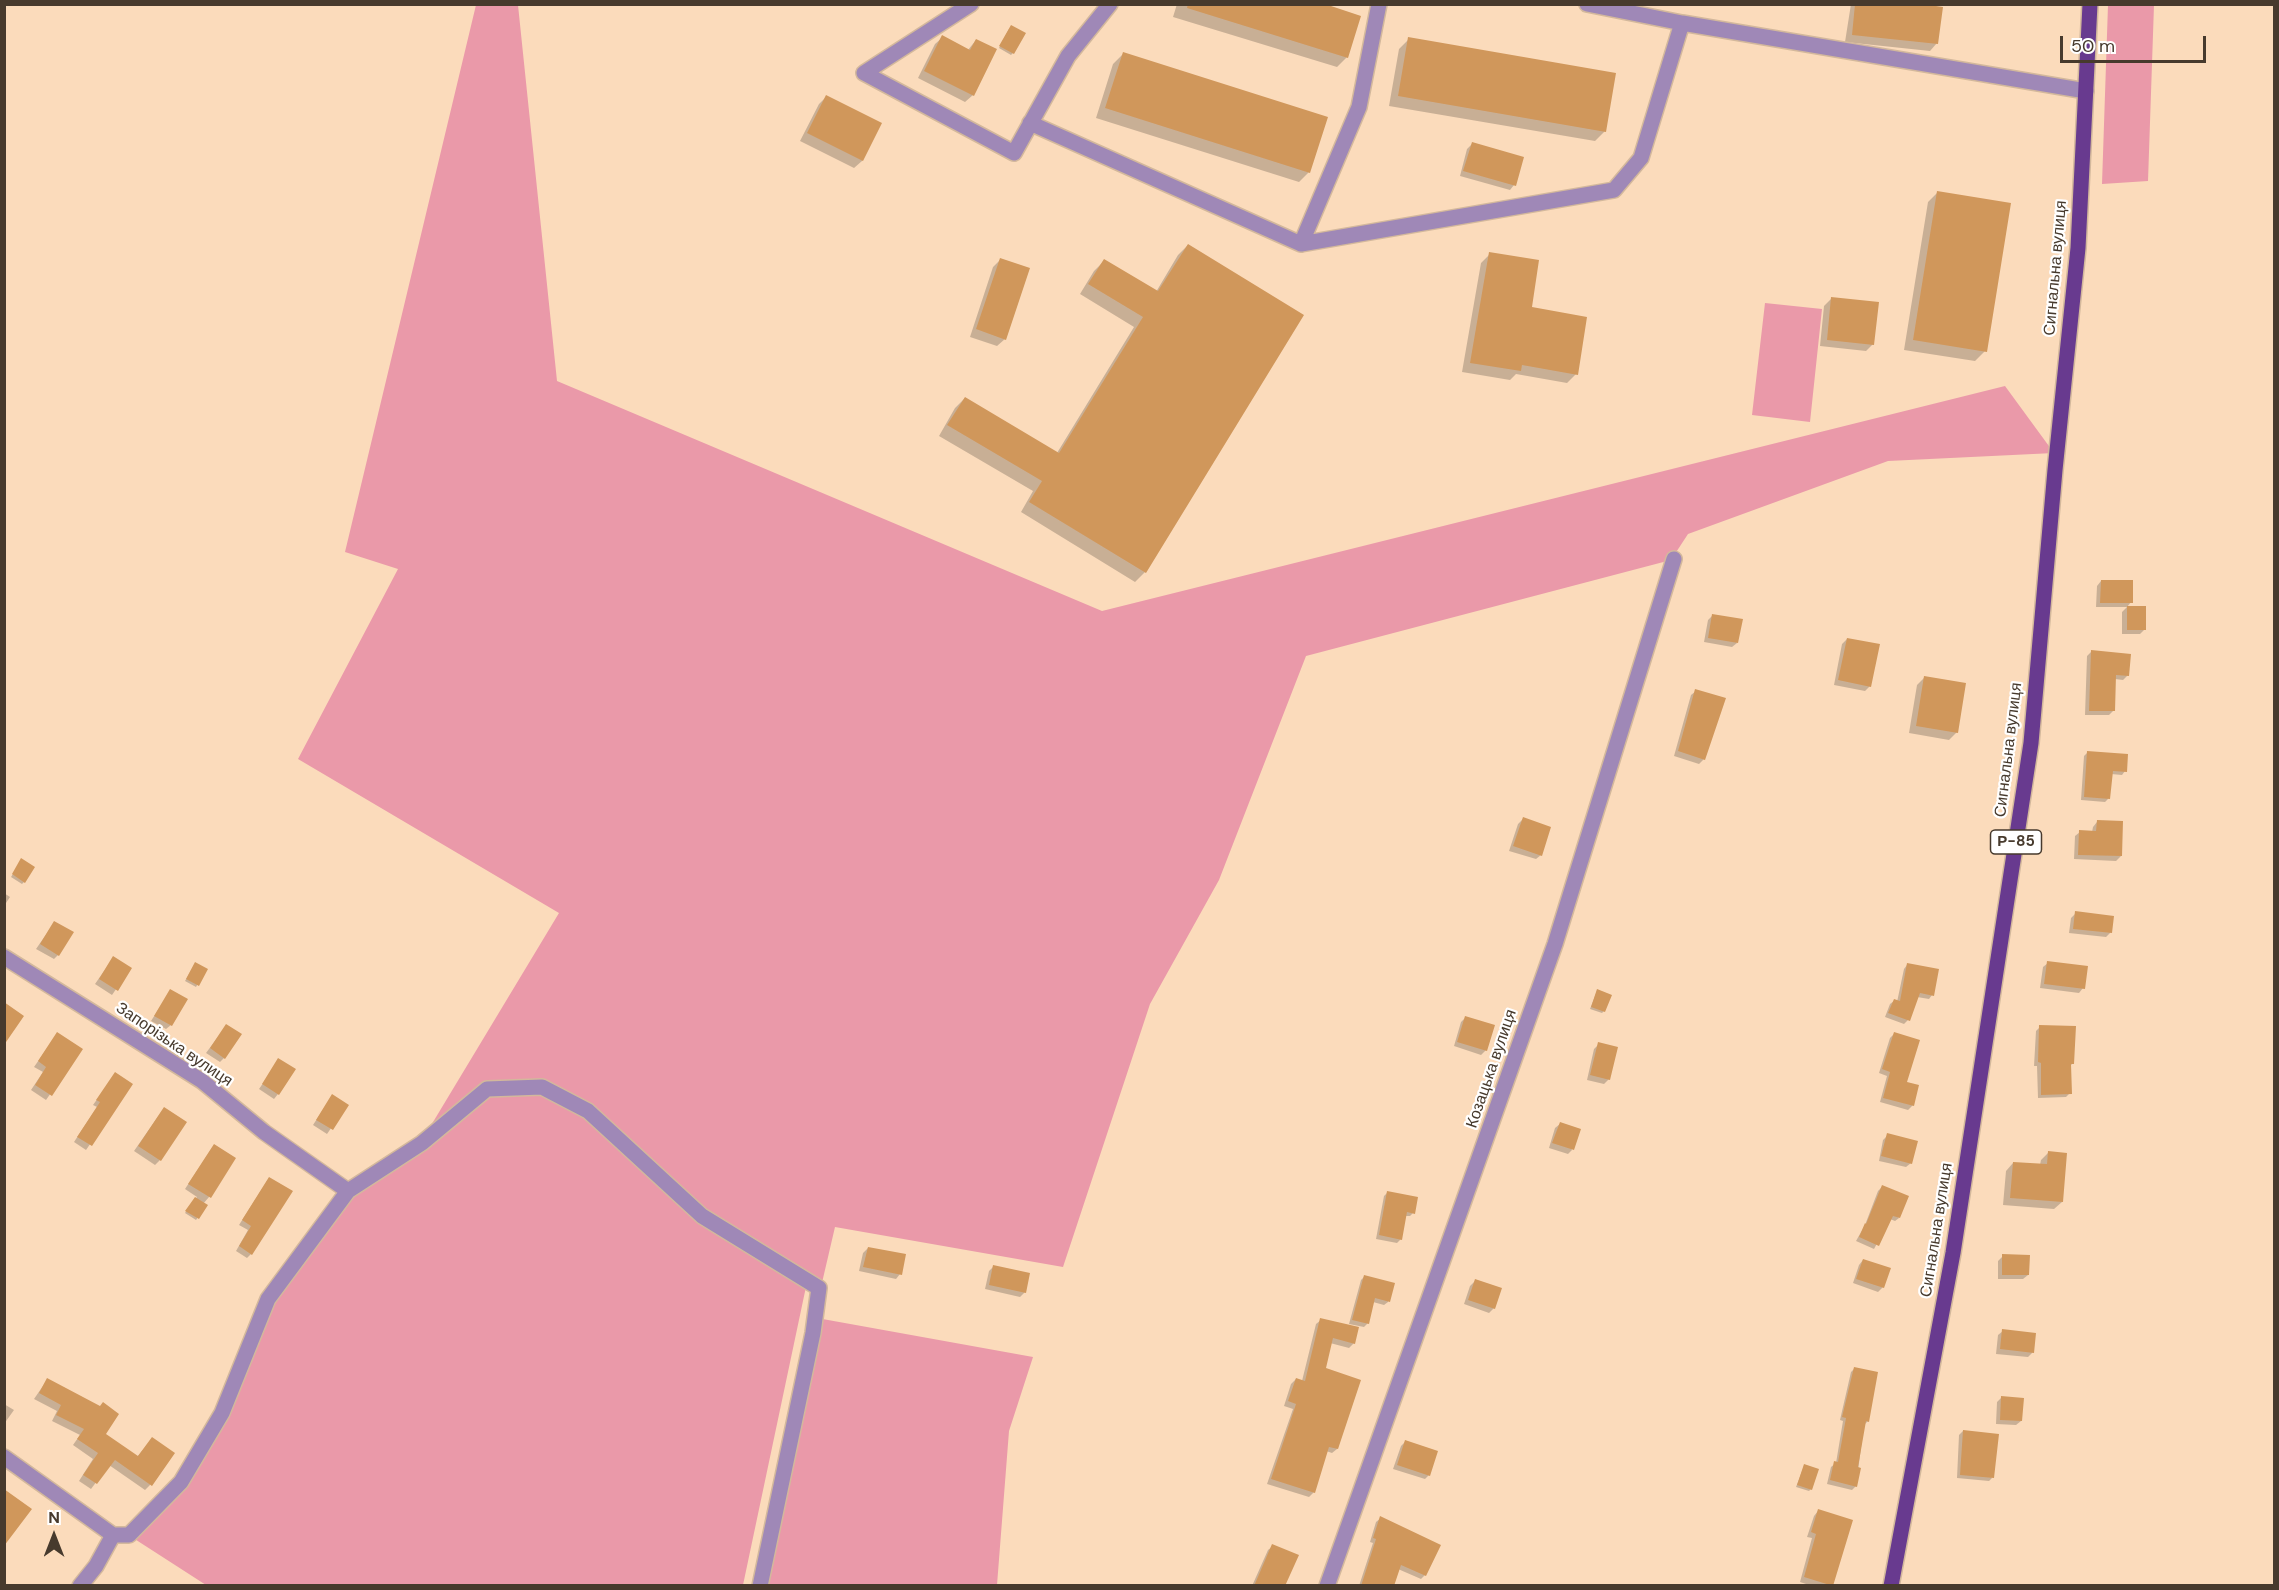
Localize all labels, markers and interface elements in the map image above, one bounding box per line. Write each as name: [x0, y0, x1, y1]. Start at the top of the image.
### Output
scale bar: [2063, 24, 2208, 62]
text: 50 m: [2071, 34, 2115, 58]
street label: Сигнальна вулиця: [2041, 200, 2071, 336]
street label: Сигнальна вулиця: [1991, 682, 2027, 818]
road number: Р-85: [1990, 830, 2042, 854]
street label: Запорізька вулиця: [112, 999, 236, 1091]
street label: Козацька вулиця: [1463, 1007, 1521, 1131]
street label: Сигнальна вулиця: [1917, 1162, 1957, 1298]
north arrow: [24, 1506, 84, 1566]
text: N: [48, 1507, 60, 1528]

